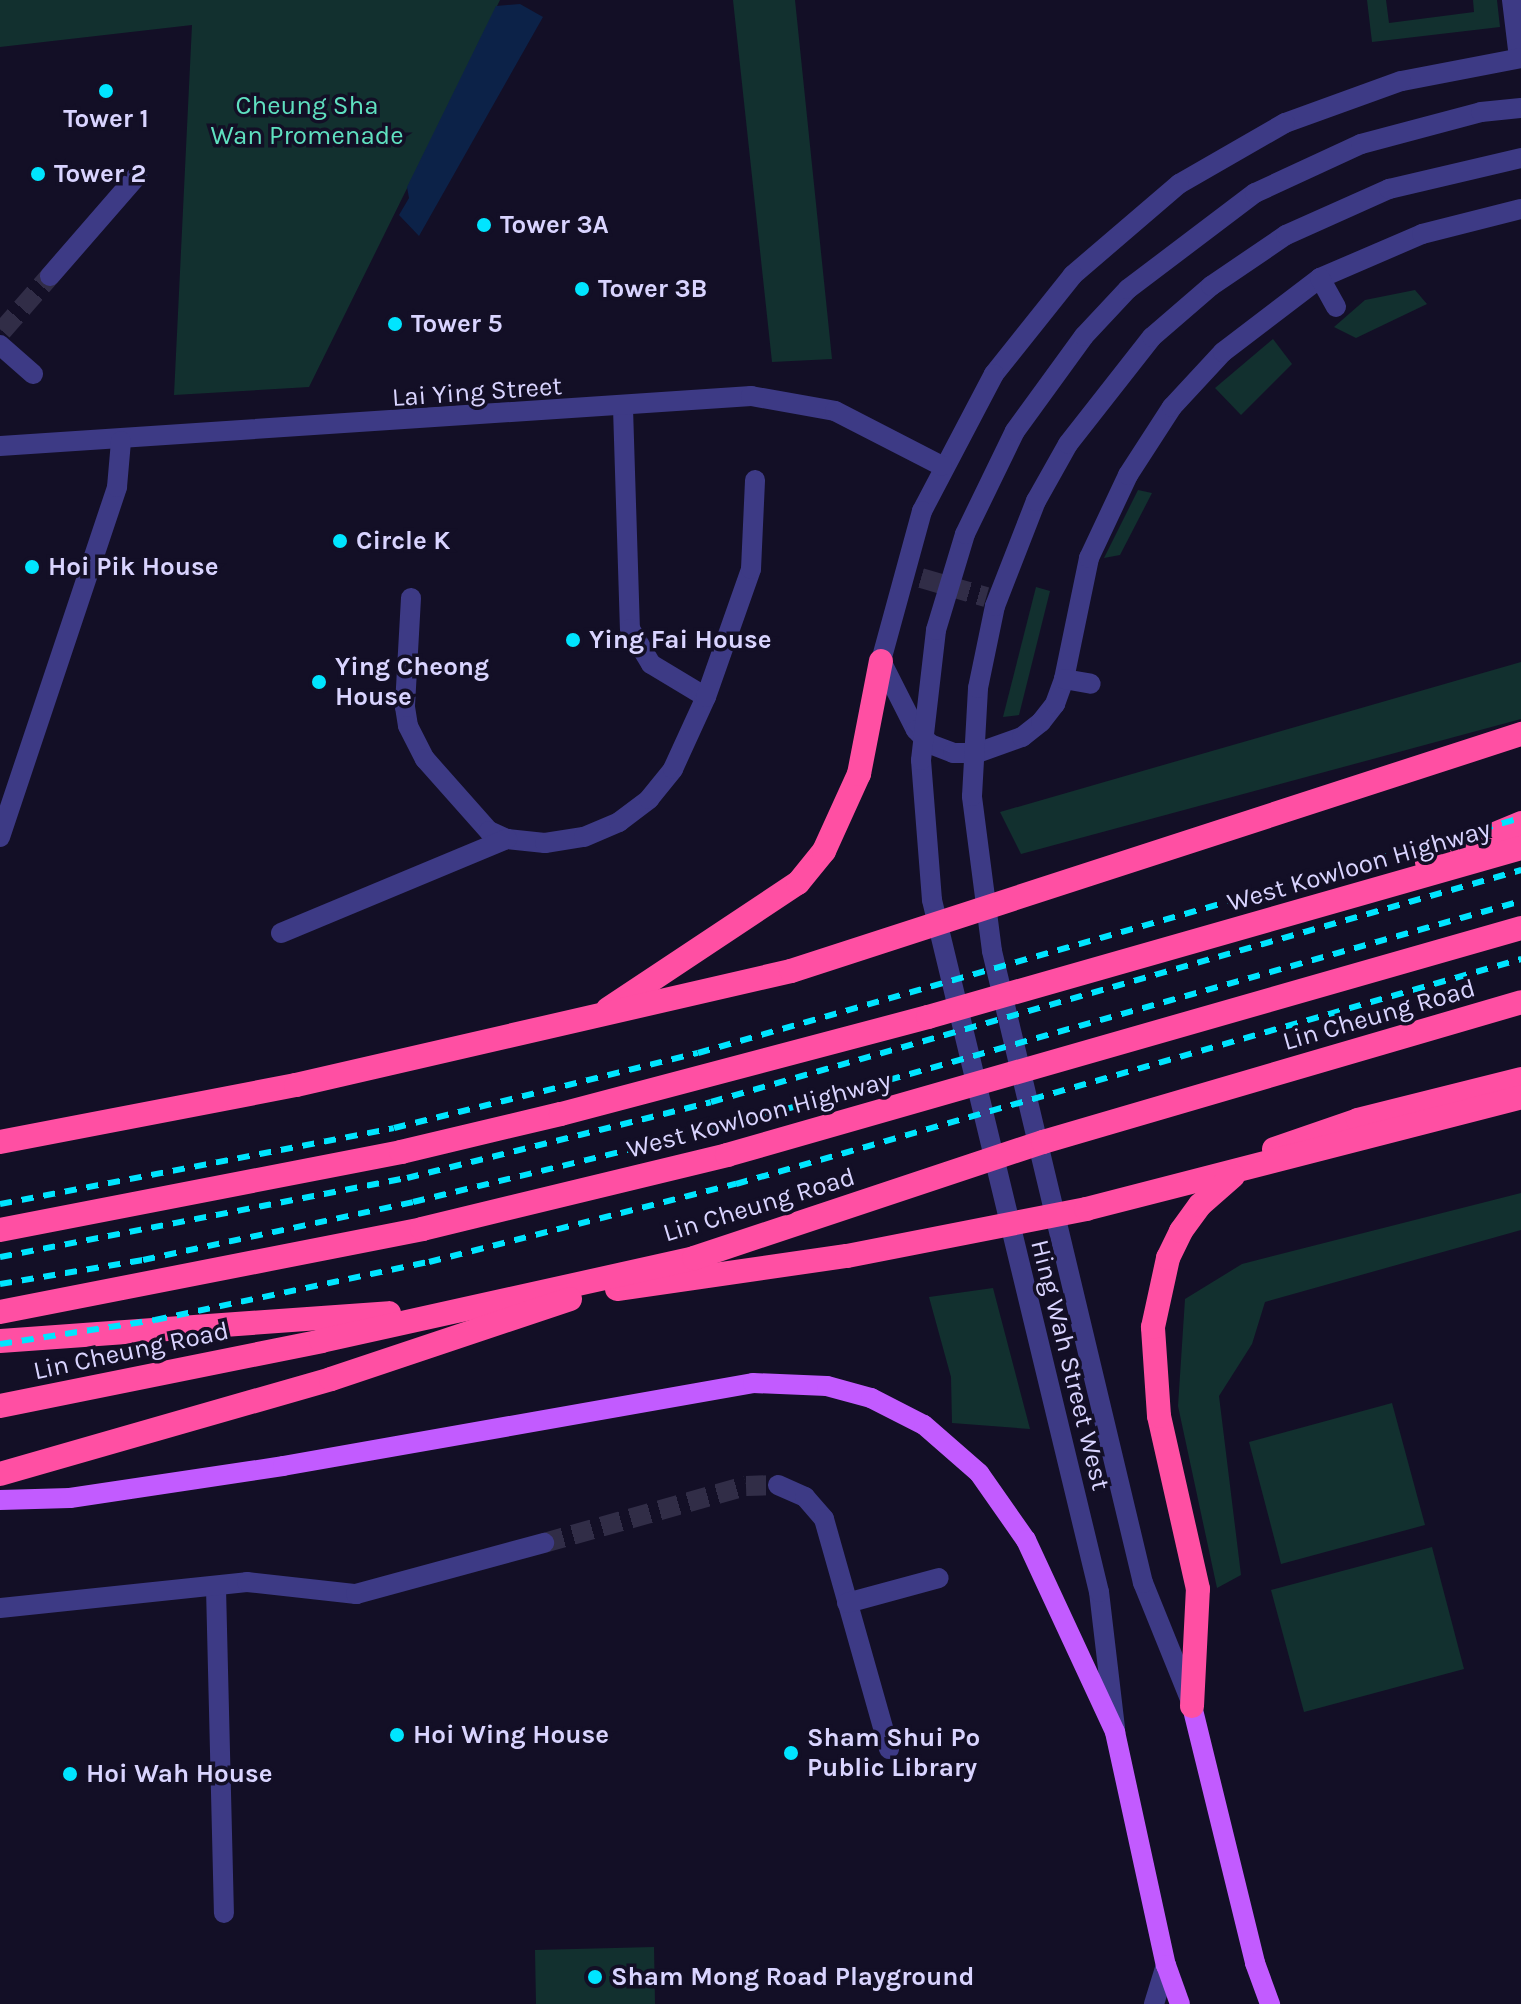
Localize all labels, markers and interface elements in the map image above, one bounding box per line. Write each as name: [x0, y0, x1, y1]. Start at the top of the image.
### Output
marker: Tower 1: [97, 82, 115, 100]
park label: Cheung Sha Wan Promenade: [210, 90, 404, 152]
place label: Tower 1: [63, 103, 149, 135]
place label: Tower 2: [54, 158, 146, 190]
marker: Tower 2: [29, 165, 47, 183]
place label: Tower 3A: [500, 209, 609, 241]
marker: Tower 3A: [475, 216, 493, 234]
place label: Tower 3B: [598, 273, 707, 305]
marker: Tower 3B: [573, 280, 591, 298]
place label: Tower 5: [411, 308, 503, 340]
marker: Tower 5: [386, 315, 404, 333]
street label: Lai Ying Street: [391, 370, 563, 414]
place label: Circle K: [356, 525, 450, 557]
marker: Circle K: [331, 532, 349, 550]
place label: Hoi Pik House: [48, 551, 219, 583]
marker: Hoi Pik House: [23, 558, 41, 576]
place label: Ying Fai House: [589, 624, 771, 656]
marker: Ying Fai House: [564, 631, 582, 649]
place label: Ying Cheong House: [335, 651, 489, 712]
marker: Ying Cheong House: [310, 673, 328, 691]
street label: West Kowloon Highway: [1224, 813, 1494, 919]
street label: Lin Cheung Road: [1279, 973, 1479, 1057]
street label: West Kowloon Highway: [623, 1065, 895, 1165]
street label: Lin Cheung Road: [659, 1161, 859, 1249]
street label: Hing Wah Street West: [1024, 1237, 1116, 1493]
street label: Lin Cheung Road: [30, 1315, 232, 1387]
place label: Hoi Wing House: [413, 1719, 609, 1751]
place label: Sham Shui Po Public Library: [807, 1722, 980, 1784]
marker: Hoi Wing House: [388, 1726, 406, 1744]
marker: Sham Shui Po Public Library: [782, 1744, 800, 1762]
place label: Hoi Wah House: [86, 1758, 273, 1790]
marker: Hoi Wah House: [61, 1765, 79, 1783]
place label: Sham Mong Road Playground: [611, 1961, 975, 1993]
marker: Sham Mong Road Playground: [586, 1968, 604, 1986]

